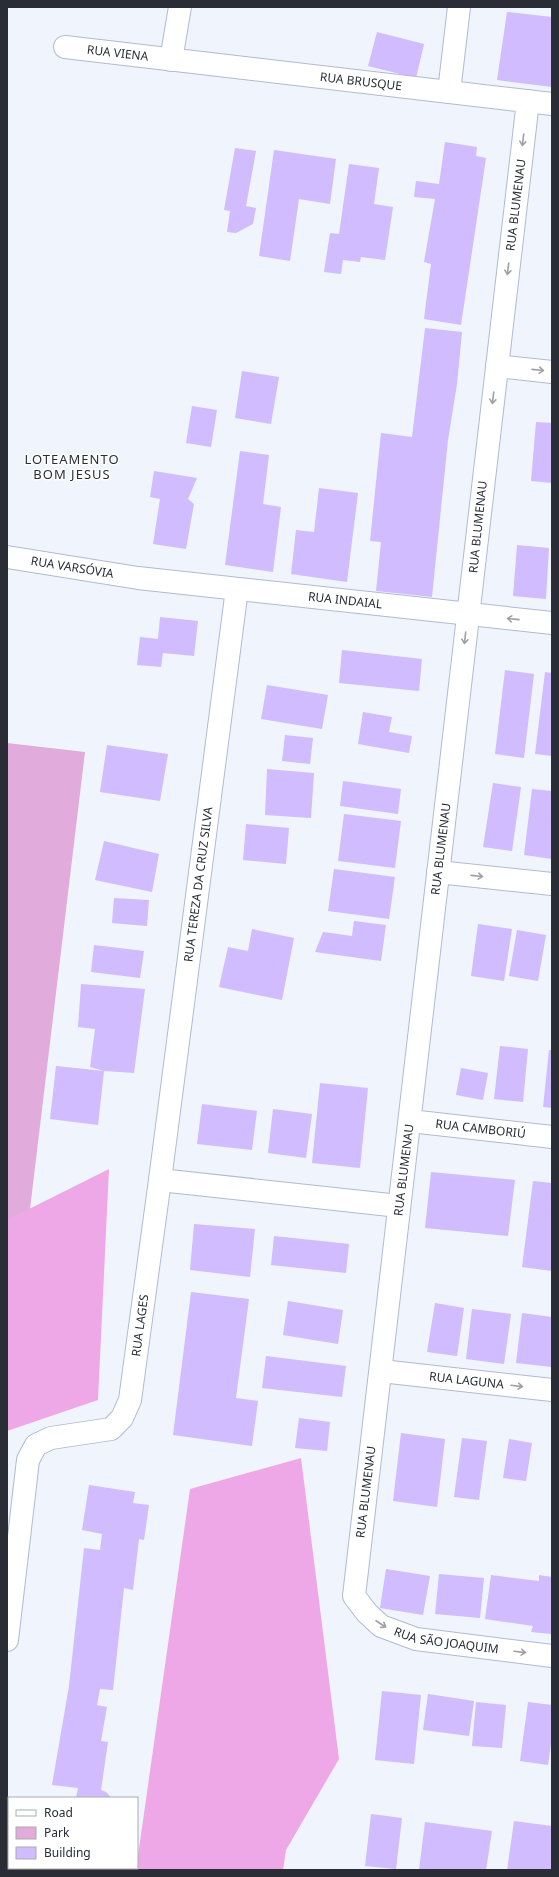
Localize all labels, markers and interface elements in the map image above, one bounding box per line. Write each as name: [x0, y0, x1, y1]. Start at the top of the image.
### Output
street label: RUA VIENA: [86, 41, 150, 65]
street label: RUA BRUSQUE: [319, 68, 403, 94]
one-way arrow: [520, 133, 527, 146]
street label: RUA BLUMENAU: [501, 158, 530, 252]
one-way arrow: [504, 262, 512, 275]
one-way arrow: [531, 366, 544, 374]
one-way arrow: [489, 391, 497, 404]
district label: LOTEAMENTO BOM JESUS: [24, 450, 120, 483]
street label: RUA BLUMENAU: [464, 480, 491, 574]
street label: RUA VARSÓVIA: [30, 552, 115, 582]
street label: RUA INDAIAL: [307, 588, 383, 612]
one-way arrow: [507, 615, 520, 623]
one-way arrow: [462, 631, 469, 644]
street label: RUA BLUMENAU: [426, 802, 455, 896]
street label: RUA TEREZA DA CRUZ SILVA: [179, 805, 217, 963]
one-way arrow: [470, 872, 483, 880]
street label: RUA CAMBORIÚ: [435, 1115, 527, 1142]
street label: RUA BLUMENAU: [389, 1123, 418, 1217]
street label: RUA LAGES: [127, 1293, 152, 1358]
street label: RUA LAGUNA: [428, 1367, 505, 1393]
one-way arrow: [510, 1383, 523, 1390]
street label: RUA BLUMENAU: [351, 1445, 380, 1539]
one-way arrow: [375, 1620, 386, 1628]
street label: RUA SÃO JOAQUIM: [392, 1623, 500, 1657]
one-way arrow: [513, 1648, 526, 1656]
legend: [8, 1797, 138, 1869]
text: Road: [44, 1804, 73, 1821]
text: Park: [44, 1824, 70, 1841]
text: Building: [44, 1844, 91, 1861]

